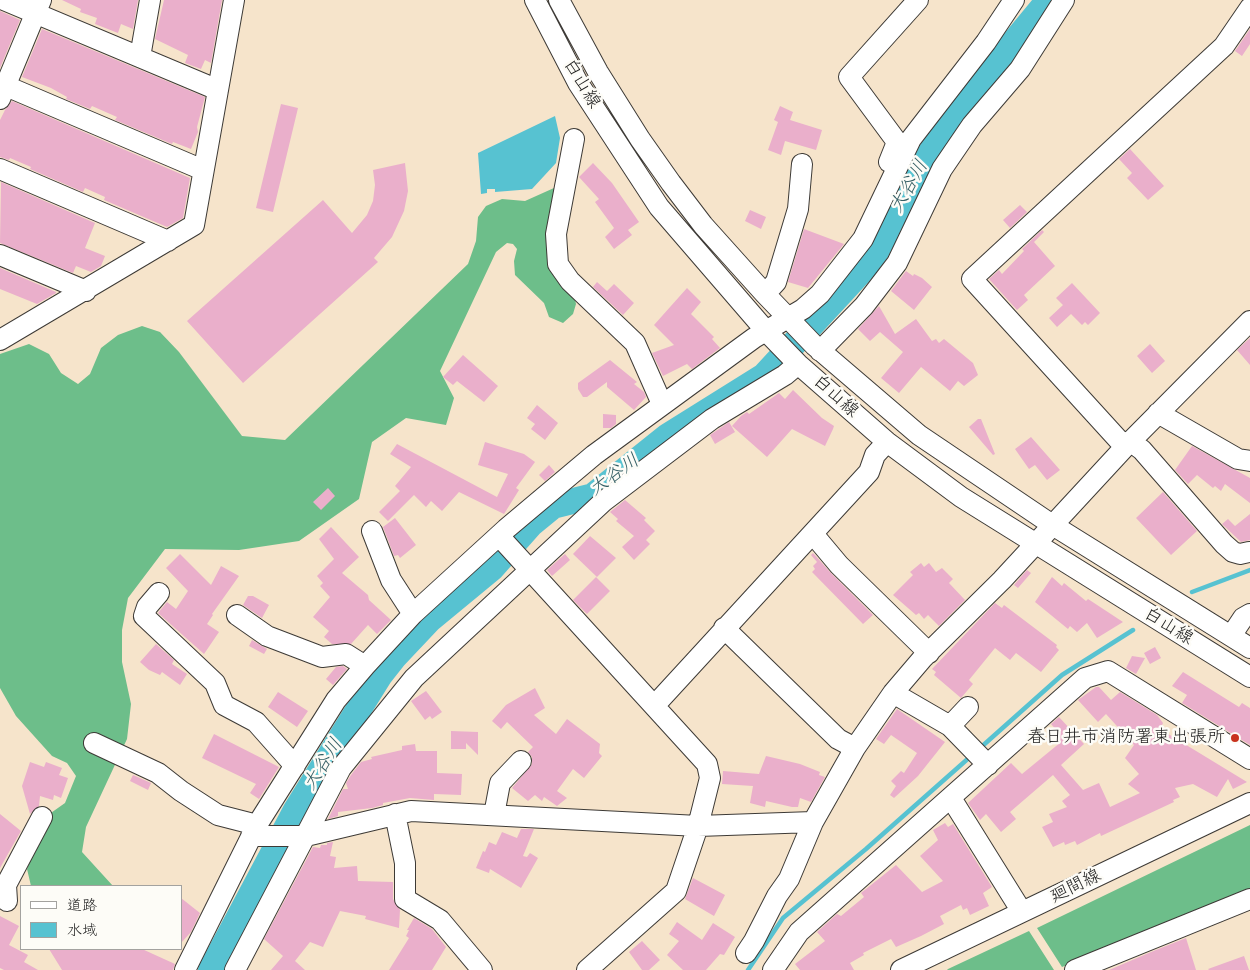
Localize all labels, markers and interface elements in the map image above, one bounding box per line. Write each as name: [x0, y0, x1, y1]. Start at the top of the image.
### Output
street label: 白山線: [558, 55, 604, 113]
water label: 大谷川: [886, 157, 934, 217]
street label: 白山線: [808, 371, 862, 423]
water label: 大谷川: [585, 450, 645, 502]
street label: 白山線: [1139, 604, 1197, 650]
place label: 春日井市消防署東出張所: [1027, 727, 1225, 749]
marker: 春日井市消防署東出張所: [1229, 732, 1241, 744]
water label: 大谷川: [299, 735, 349, 795]
street label: 廻間線: [1047, 865, 1105, 909]
legend: [20, 885, 182, 950]
text: 道路: [67, 896, 97, 916]
text: 水域: [67, 921, 97, 941]

